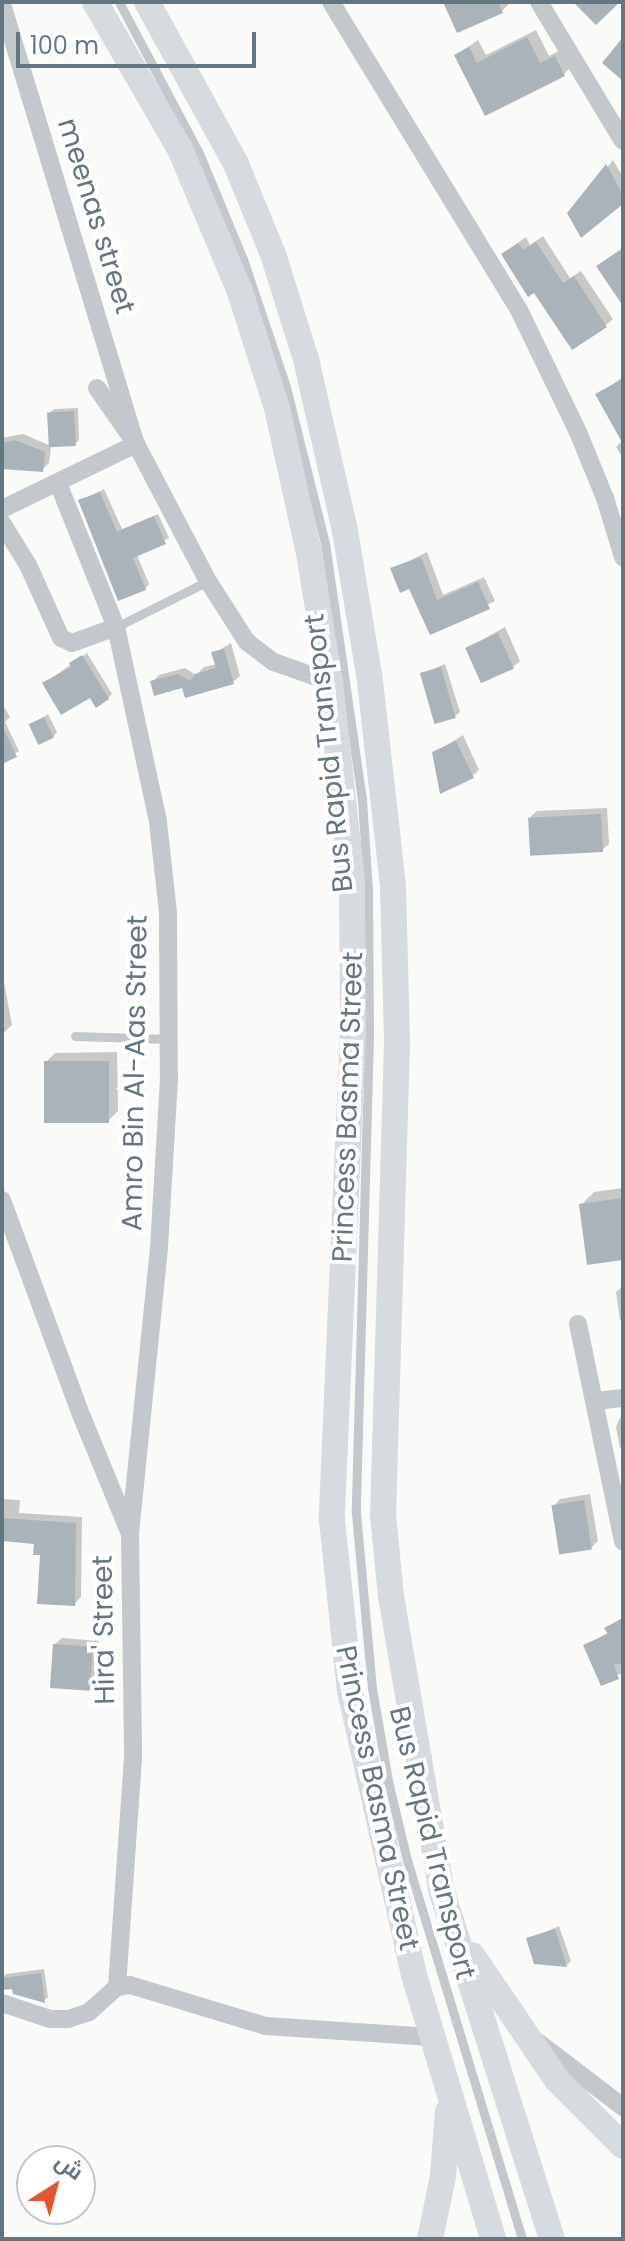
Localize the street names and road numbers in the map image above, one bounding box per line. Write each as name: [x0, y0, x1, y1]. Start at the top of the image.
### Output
street label: meenas street: [50, 114, 142, 318]
street label: Bus Rapid Transport: [298, 612, 360, 894]
street label: Amro Bin Al-Aas Street: [115, 915, 155, 1231]
street label: Princess Basma Street: [326, 951, 370, 1263]
street label: Hira' Street: [86, 1555, 122, 1705]
street label: Princess Basma Street: [328, 1643, 426, 1953]
street label: Bus Rapid Transport: [382, 1703, 482, 1983]

